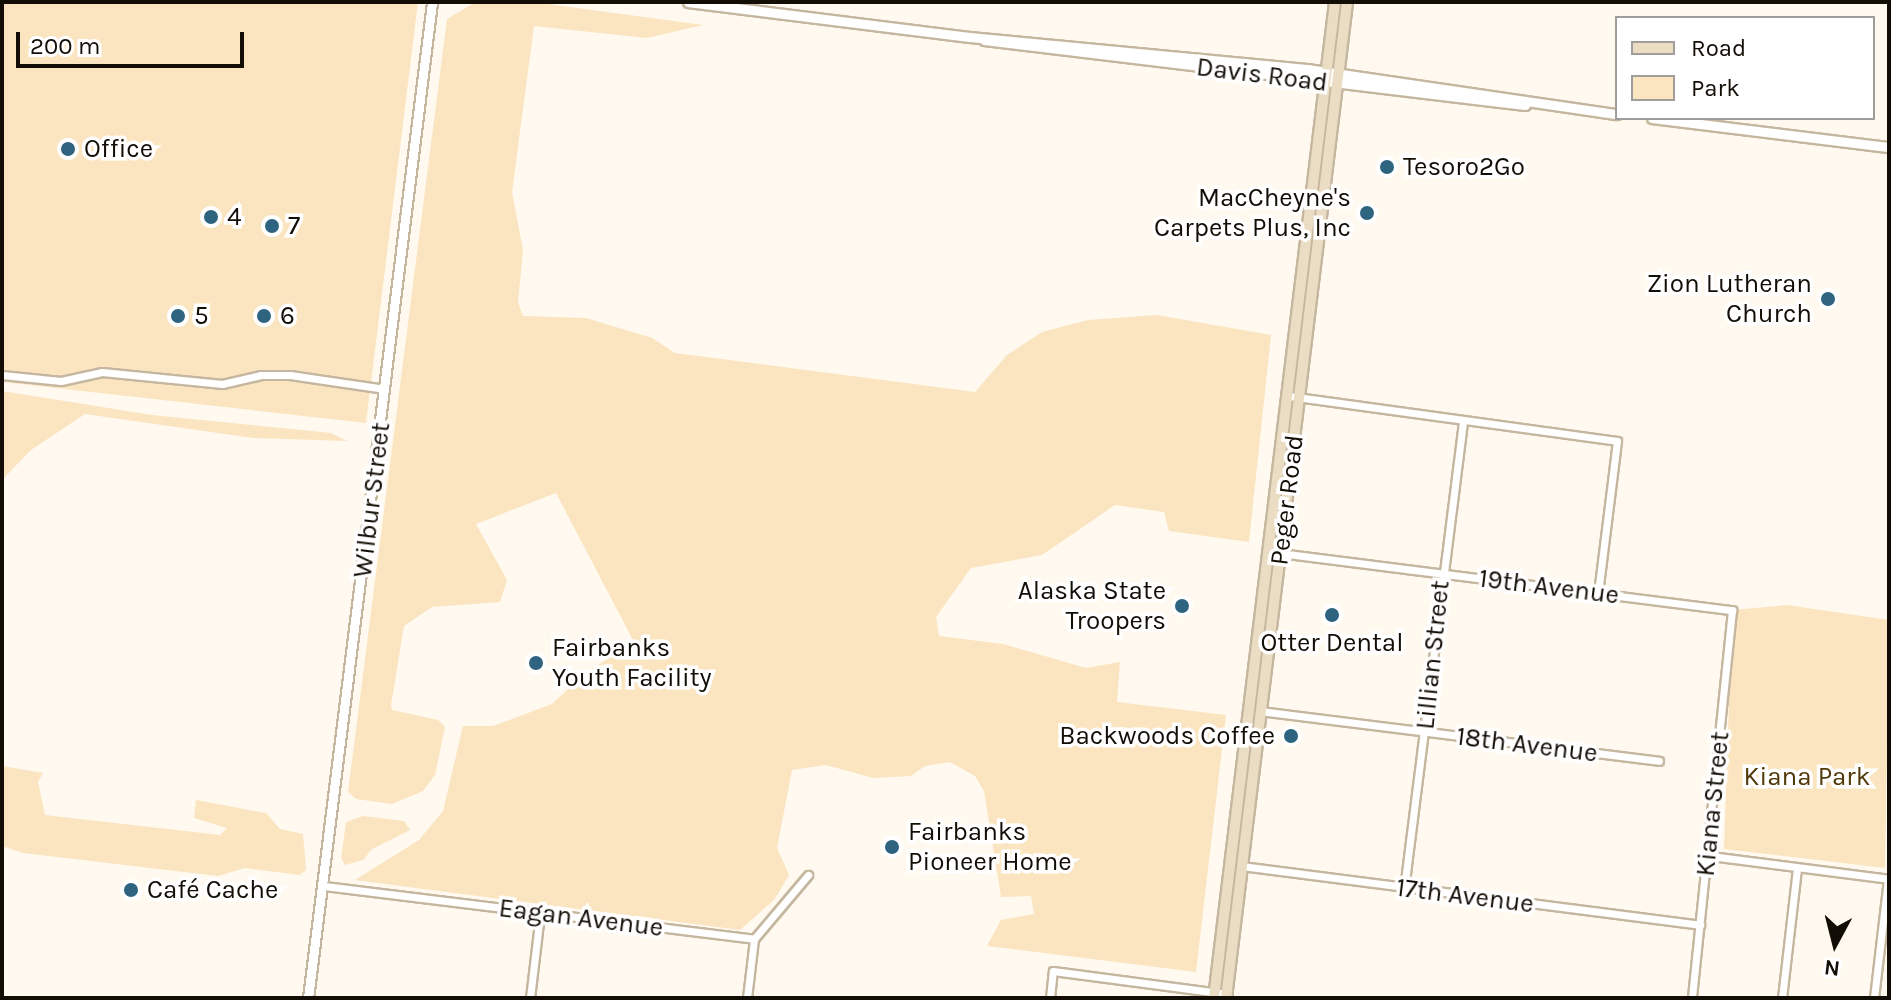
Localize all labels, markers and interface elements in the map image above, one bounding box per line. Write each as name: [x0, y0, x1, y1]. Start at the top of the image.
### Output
scale bar: [20, 16, 248, 66]
legend: [1615, 16, 1875, 120]
text: 200 m: [30, 32, 101, 60]
text: Road: [1691, 34, 1746, 62]
street label: Davis Road: [1195, 51, 1329, 99]
text: Park: [1691, 74, 1740, 102]
place label: Office: [84, 133, 153, 165]
marker: Office: [59, 140, 77, 158]
place label: Tesoro2Go: [1403, 151, 1525, 183]
marker: Tesoro2Go: [1378, 158, 1396, 176]
place label: MacCheyne's Carpets Plus, Inc: [1154, 182, 1351, 244]
place label: 4: [227, 201, 242, 233]
marker: MacCheyne's Carpets Plus, Inc: [1358, 204, 1376, 222]
marker: 4: [202, 208, 220, 226]
place label: 7: [288, 210, 300, 242]
marker: 7: [263, 217, 281, 235]
place label: Zion Lutheran Church: [1647, 268, 1812, 330]
marker: Zion Lutheran Church: [1819, 290, 1837, 308]
place label: 5: [194, 300, 209, 332]
place label: 6: [280, 300, 295, 332]
marker: 5: [169, 307, 187, 325]
marker: 6: [255, 307, 273, 325]
street label: Wilbur Street: [347, 420, 397, 580]
street label: Peger Road: [1264, 433, 1310, 567]
street label: 19th Avenue: [1477, 563, 1621, 611]
place label: Alaska State Troopers: [1018, 575, 1166, 636]
street label: Lillian Street: [1410, 579, 1456, 731]
marker: Alaska State Troopers: [1173, 597, 1191, 615]
marker: Otter Dental: [1323, 606, 1341, 624]
place label: Otter Dental: [1261, 627, 1403, 659]
place label: Fairbanks Youth Facility: [552, 632, 712, 694]
marker: Fairbanks Youth Facility: [527, 654, 545, 672]
place label: Backwoods Coffee: [1059, 720, 1275, 752]
street label: 18th Avenue: [1455, 721, 1599, 769]
marker: Backwoods Coffee: [1282, 727, 1300, 745]
street label: Kiana Street: [1690, 730, 1736, 878]
park label: Kiana Park: [1744, 761, 1870, 793]
place label: Fairbanks Pioneer Home: [908, 816, 1072, 878]
marker: Fairbanks Pioneer Home: [883, 838, 901, 856]
street label: 17th Avenue: [1395, 872, 1535, 920]
place label: Café Cache: [147, 874, 278, 906]
marker: Café Cache: [122, 881, 140, 899]
street label: Eagan Avenue: [497, 892, 665, 944]
north arrow: [1795, 904, 1875, 984]
text: N: [1823, 954, 1841, 982]

